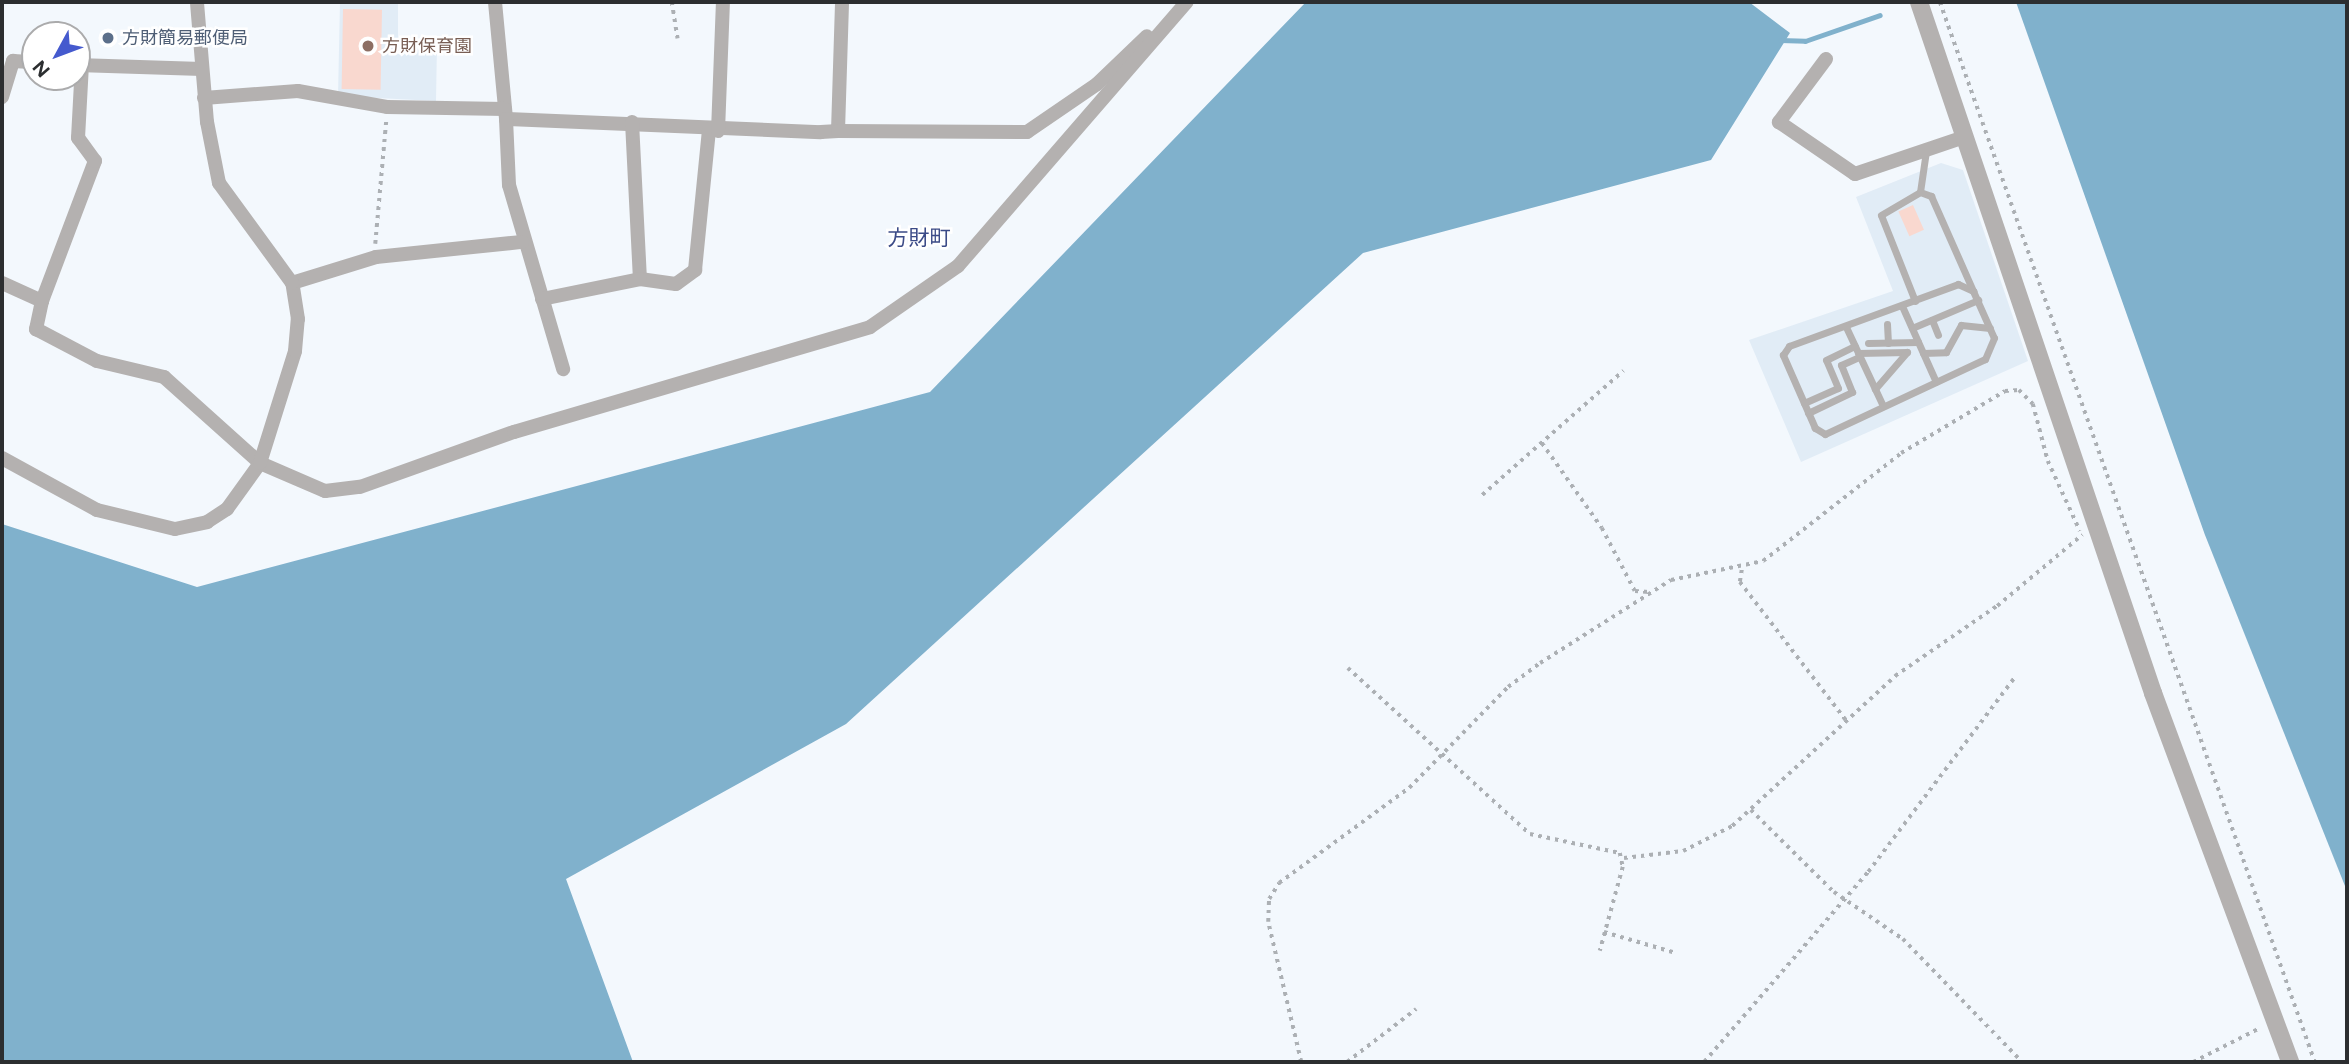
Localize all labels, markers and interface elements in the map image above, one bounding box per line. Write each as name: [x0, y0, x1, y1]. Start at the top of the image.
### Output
north arrow: [21, 21, 91, 91]
place label: 方財簡易郵便局: [122, 27, 248, 49]
marker: 方財簡易郵便局: [100, 30, 116, 46]
place label: 方財保育園: [382, 35, 472, 57]
marker: 方財保育園: [360, 38, 376, 54]
text: N: [28, 56, 55, 82]
district label: 方財町: [888, 225, 950, 251]

